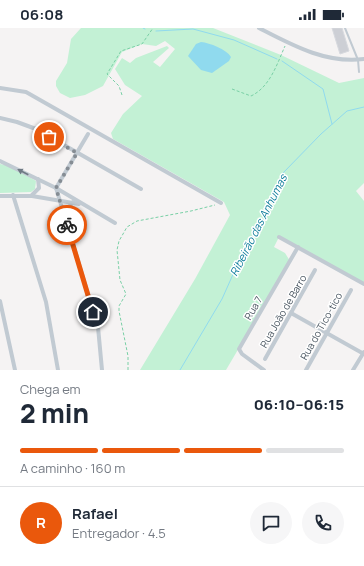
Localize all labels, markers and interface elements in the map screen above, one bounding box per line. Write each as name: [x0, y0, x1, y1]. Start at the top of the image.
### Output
text: 06:08: [20, 4, 63, 25]
pin: [32, 120, 66, 154]
icon: bag: [38, 126, 60, 148]
one-way arrow: [18, 169, 29, 175]
water label: Ribeirão das Anhumas: [226, 171, 291, 278]
courier: [47, 205, 87, 245]
icon: bike: [56, 214, 78, 236]
street label: Rua João de Barro: [256, 272, 310, 350]
street label: Rua do Tico-tico: [297, 290, 345, 362]
street label: Rua 7: [241, 294, 265, 322]
pin: [76, 295, 110, 329]
icon: home: [82, 301, 104, 323]
text: Chega em: [20, 380, 81, 398]
text: 06:10–06:15: [254, 394, 344, 415]
text: 2 min: [20, 395, 89, 431]
text: A caminho · 160 m: [20, 459, 125, 477]
button: chat: [250, 502, 292, 544]
button: phone: [302, 502, 344, 544]
text: Rafael: [72, 503, 118, 524]
text: R: [36, 512, 46, 533]
text: Entregador · 4.5: [72, 524, 166, 542]

